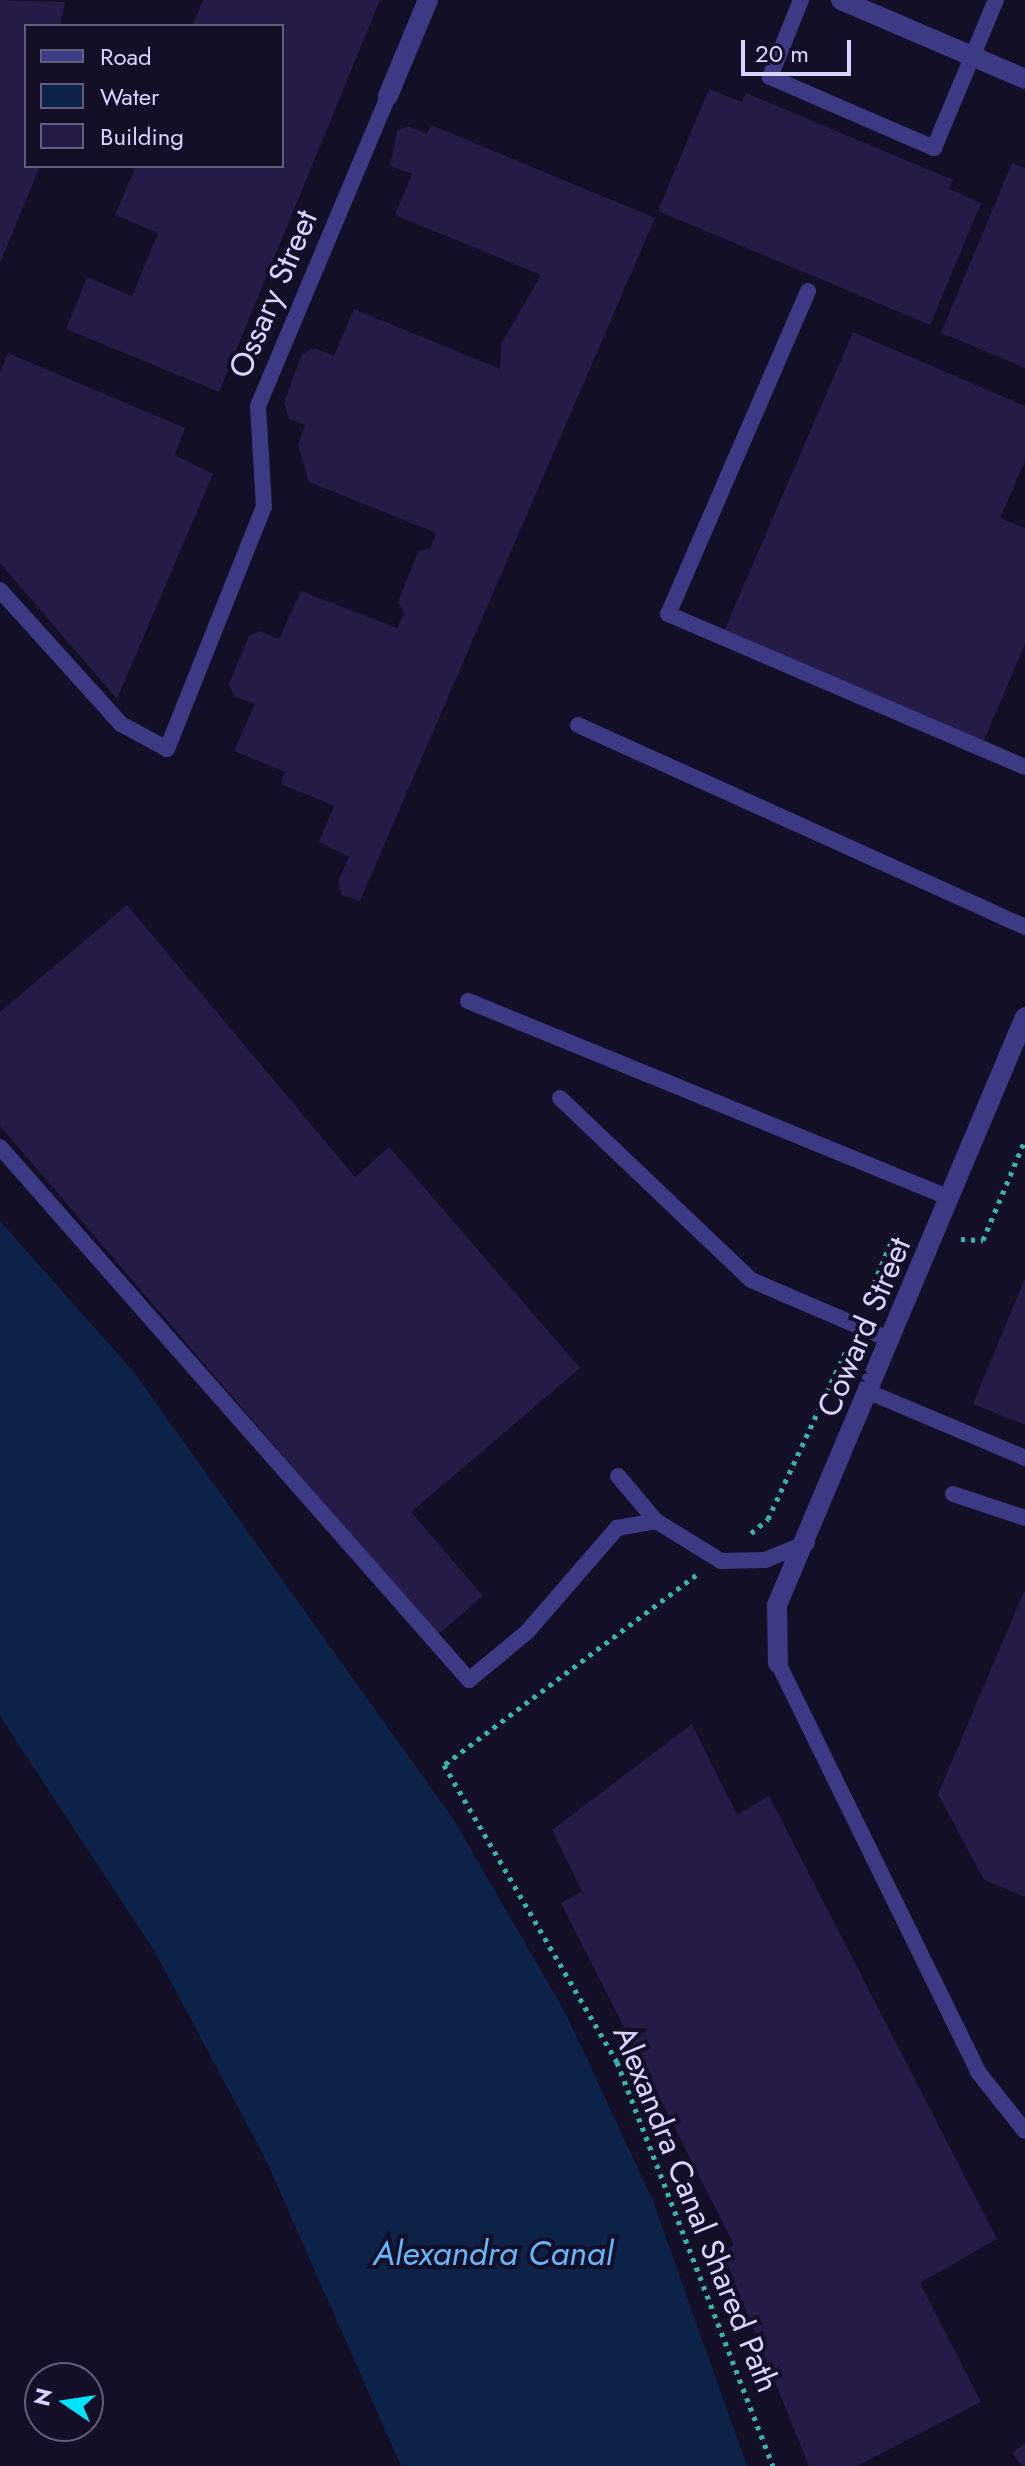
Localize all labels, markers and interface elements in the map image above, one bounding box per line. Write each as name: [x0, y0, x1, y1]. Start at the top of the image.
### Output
legend: [24, 24, 284, 168]
scale bar: [745, 24, 855, 74]
text: 20 m: [755, 36, 809, 71]
text: Road: [100, 39, 152, 74]
text: Water: [100, 79, 159, 114]
text: Building: [100, 119, 184, 154]
street label: Ossary Street: [220, 204, 326, 384]
street label: Coward Street: [809, 1231, 919, 1423]
street label: Alexandra Canal Shared Path: [605, 2020, 787, 2398]
water label: Alexandra Canal: [373, 2234, 613, 2274]
north arrow: [24, 2362, 104, 2442]
text: N: [25, 2385, 60, 2409]

